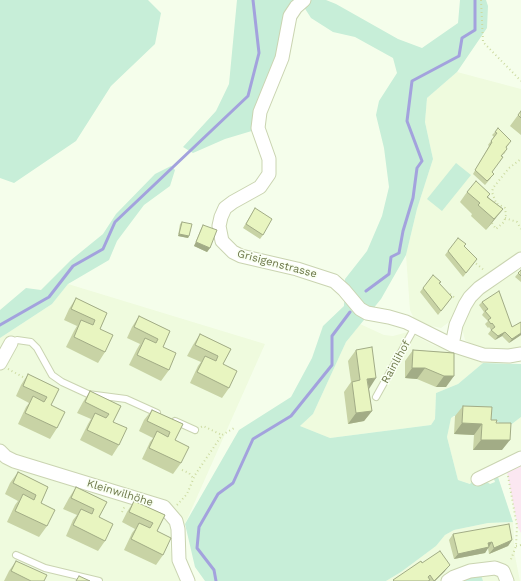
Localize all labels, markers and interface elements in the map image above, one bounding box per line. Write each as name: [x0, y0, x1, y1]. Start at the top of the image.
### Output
street label: Grisigenstrasse: [236, 247, 318, 281]
street label: Rainlihof: [379, 338, 413, 386]
street label: Kleinwilhöhe: [85, 477, 155, 509]

